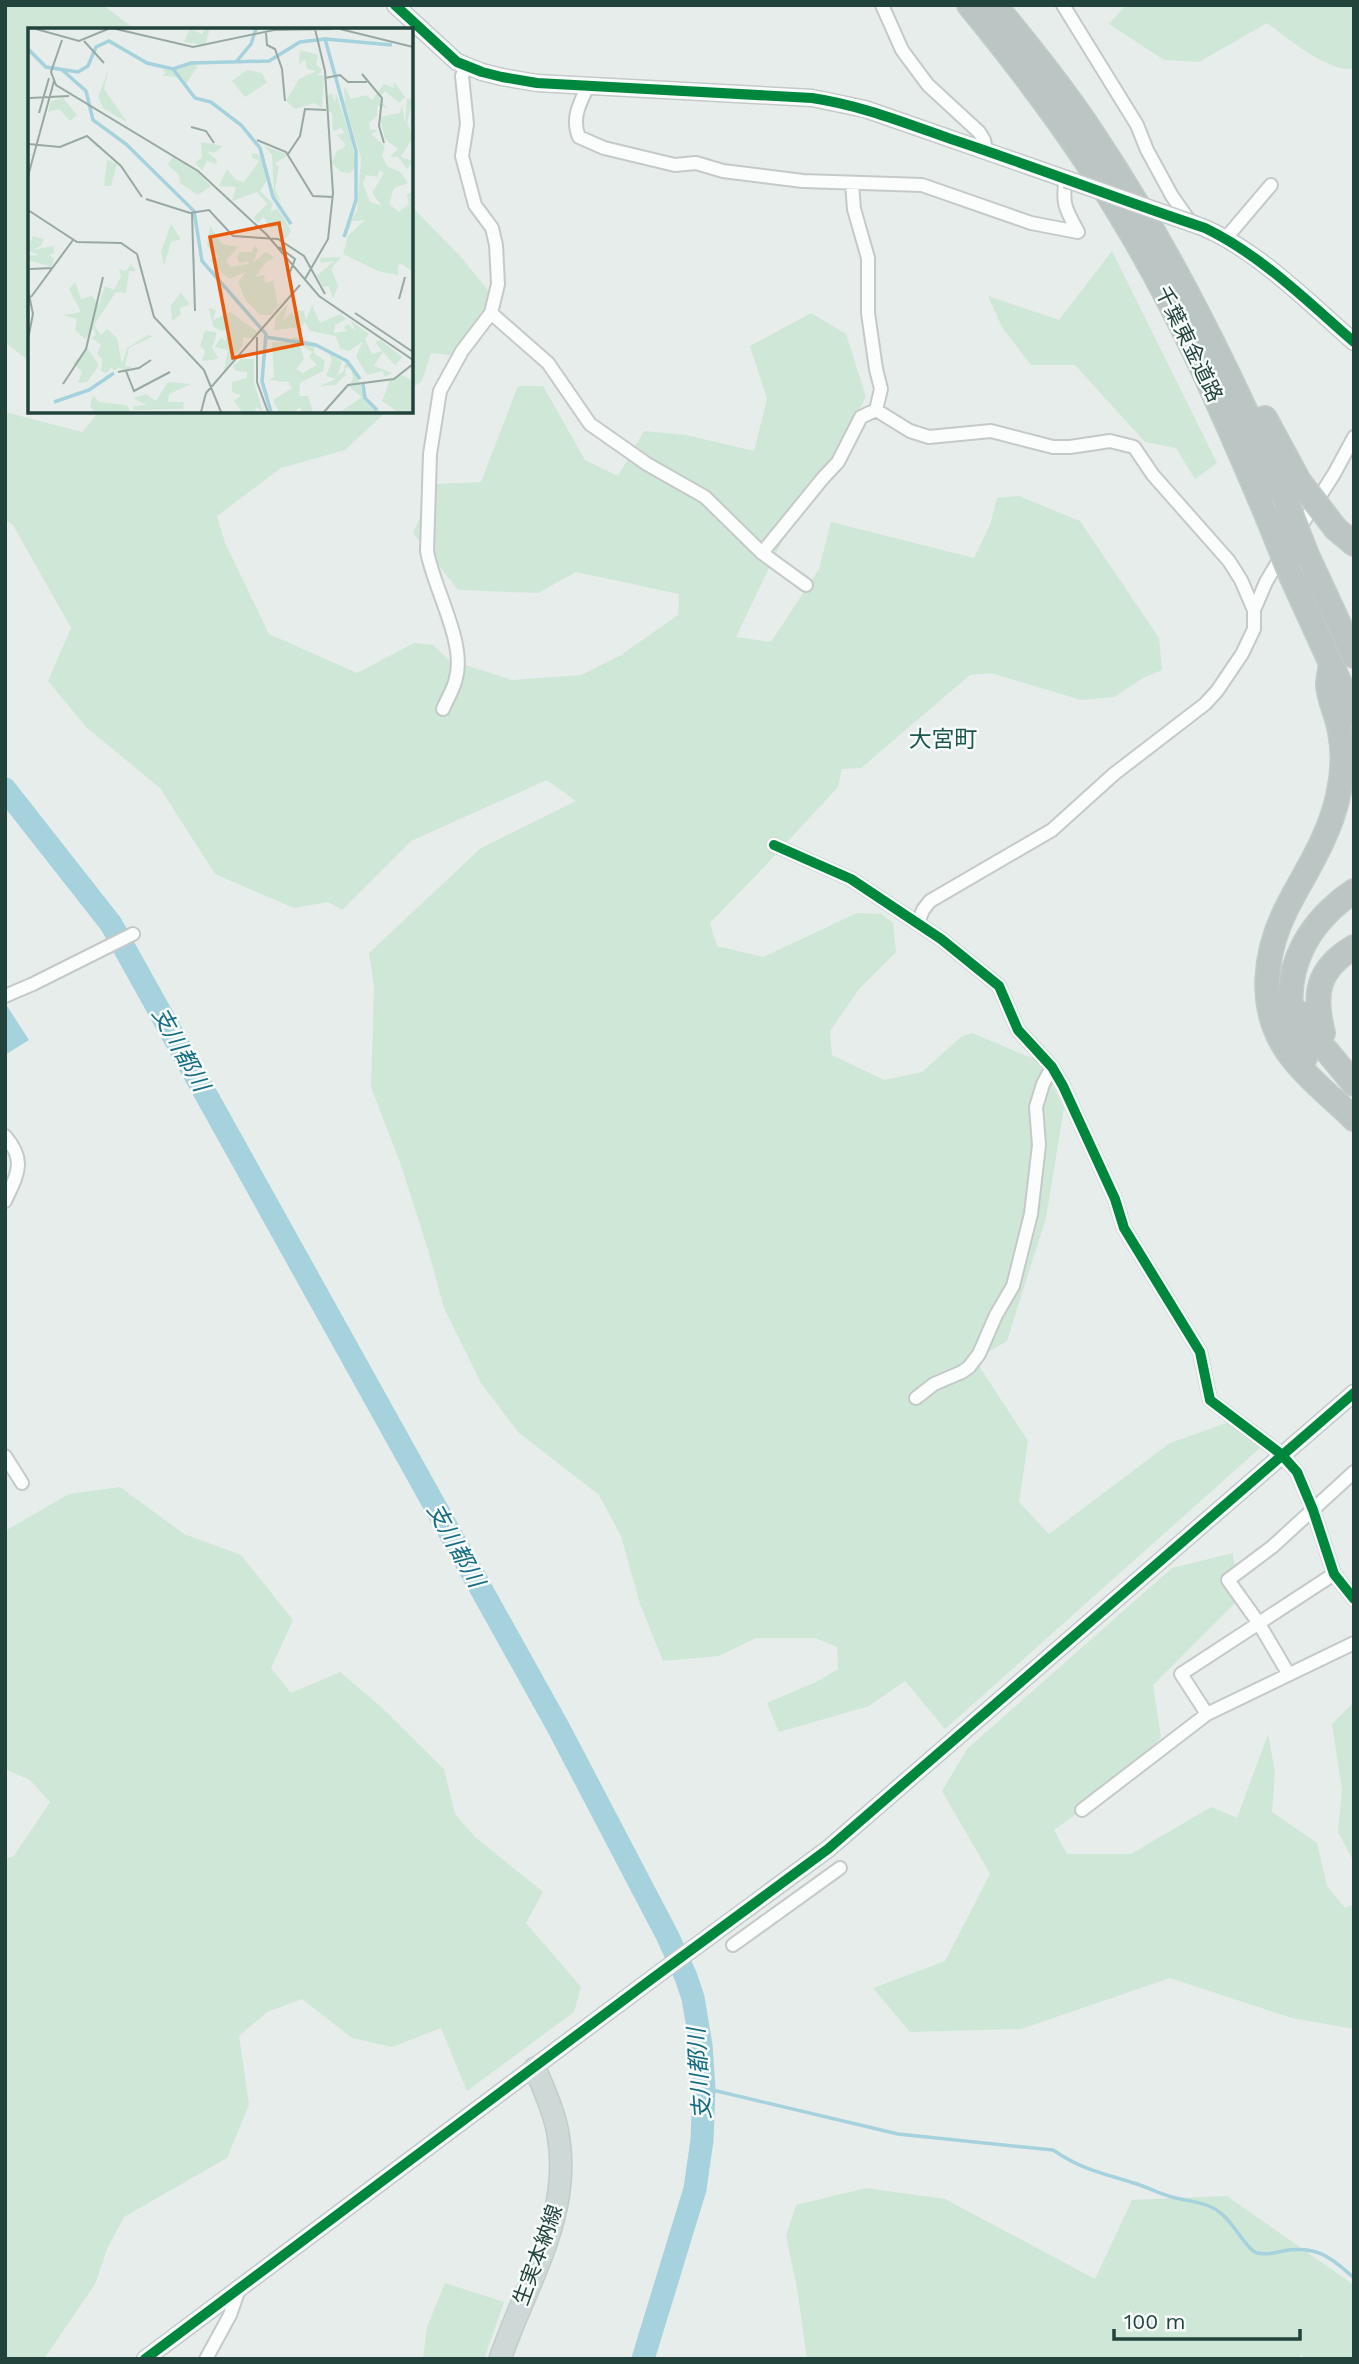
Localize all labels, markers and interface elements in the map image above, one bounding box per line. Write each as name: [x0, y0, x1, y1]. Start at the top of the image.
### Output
inset map: [28, 28, 413, 413]
street label: 千葉東金道路: [1151, 282, 1228, 406]
district label: 大宮町: [909, 726, 978, 753]
water label: 支川都川: [146, 1002, 216, 1099]
water label: 支川都川: [421, 1498, 491, 1595]
water label: 支川都川: [683, 2024, 716, 2121]
street label: 生実本納線: [508, 2201, 567, 2308]
scale bar: [1114, 2298, 1300, 2342]
text: 100 m: [1124, 2309, 1186, 2334]

